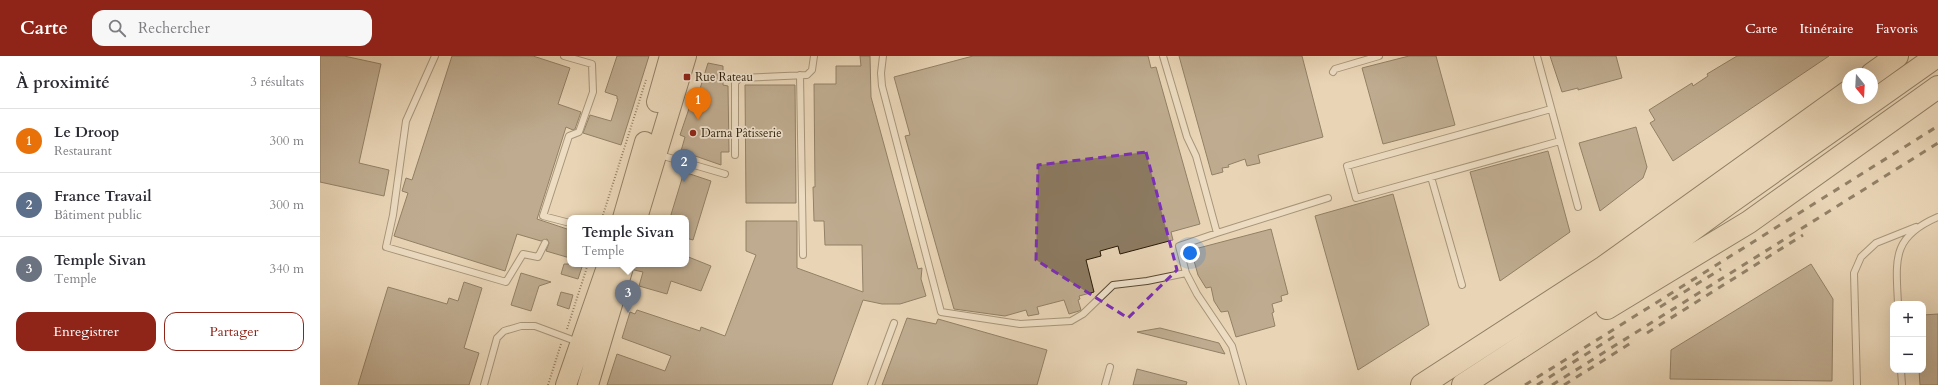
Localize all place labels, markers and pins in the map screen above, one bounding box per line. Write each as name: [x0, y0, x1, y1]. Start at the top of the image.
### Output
place label: Rue Rateau: [695, 69, 753, 85]
marker: Rue Rateau: [682, 72, 692, 82]
pin: 1: [685, 87, 711, 120]
place label: Darna Pâtisserie: [701, 125, 782, 141]
marker: Darna Pâtisserie: [688, 128, 698, 138]
pin: 2: [671, 149, 697, 182]
pin: 3: [615, 280, 641, 313]

